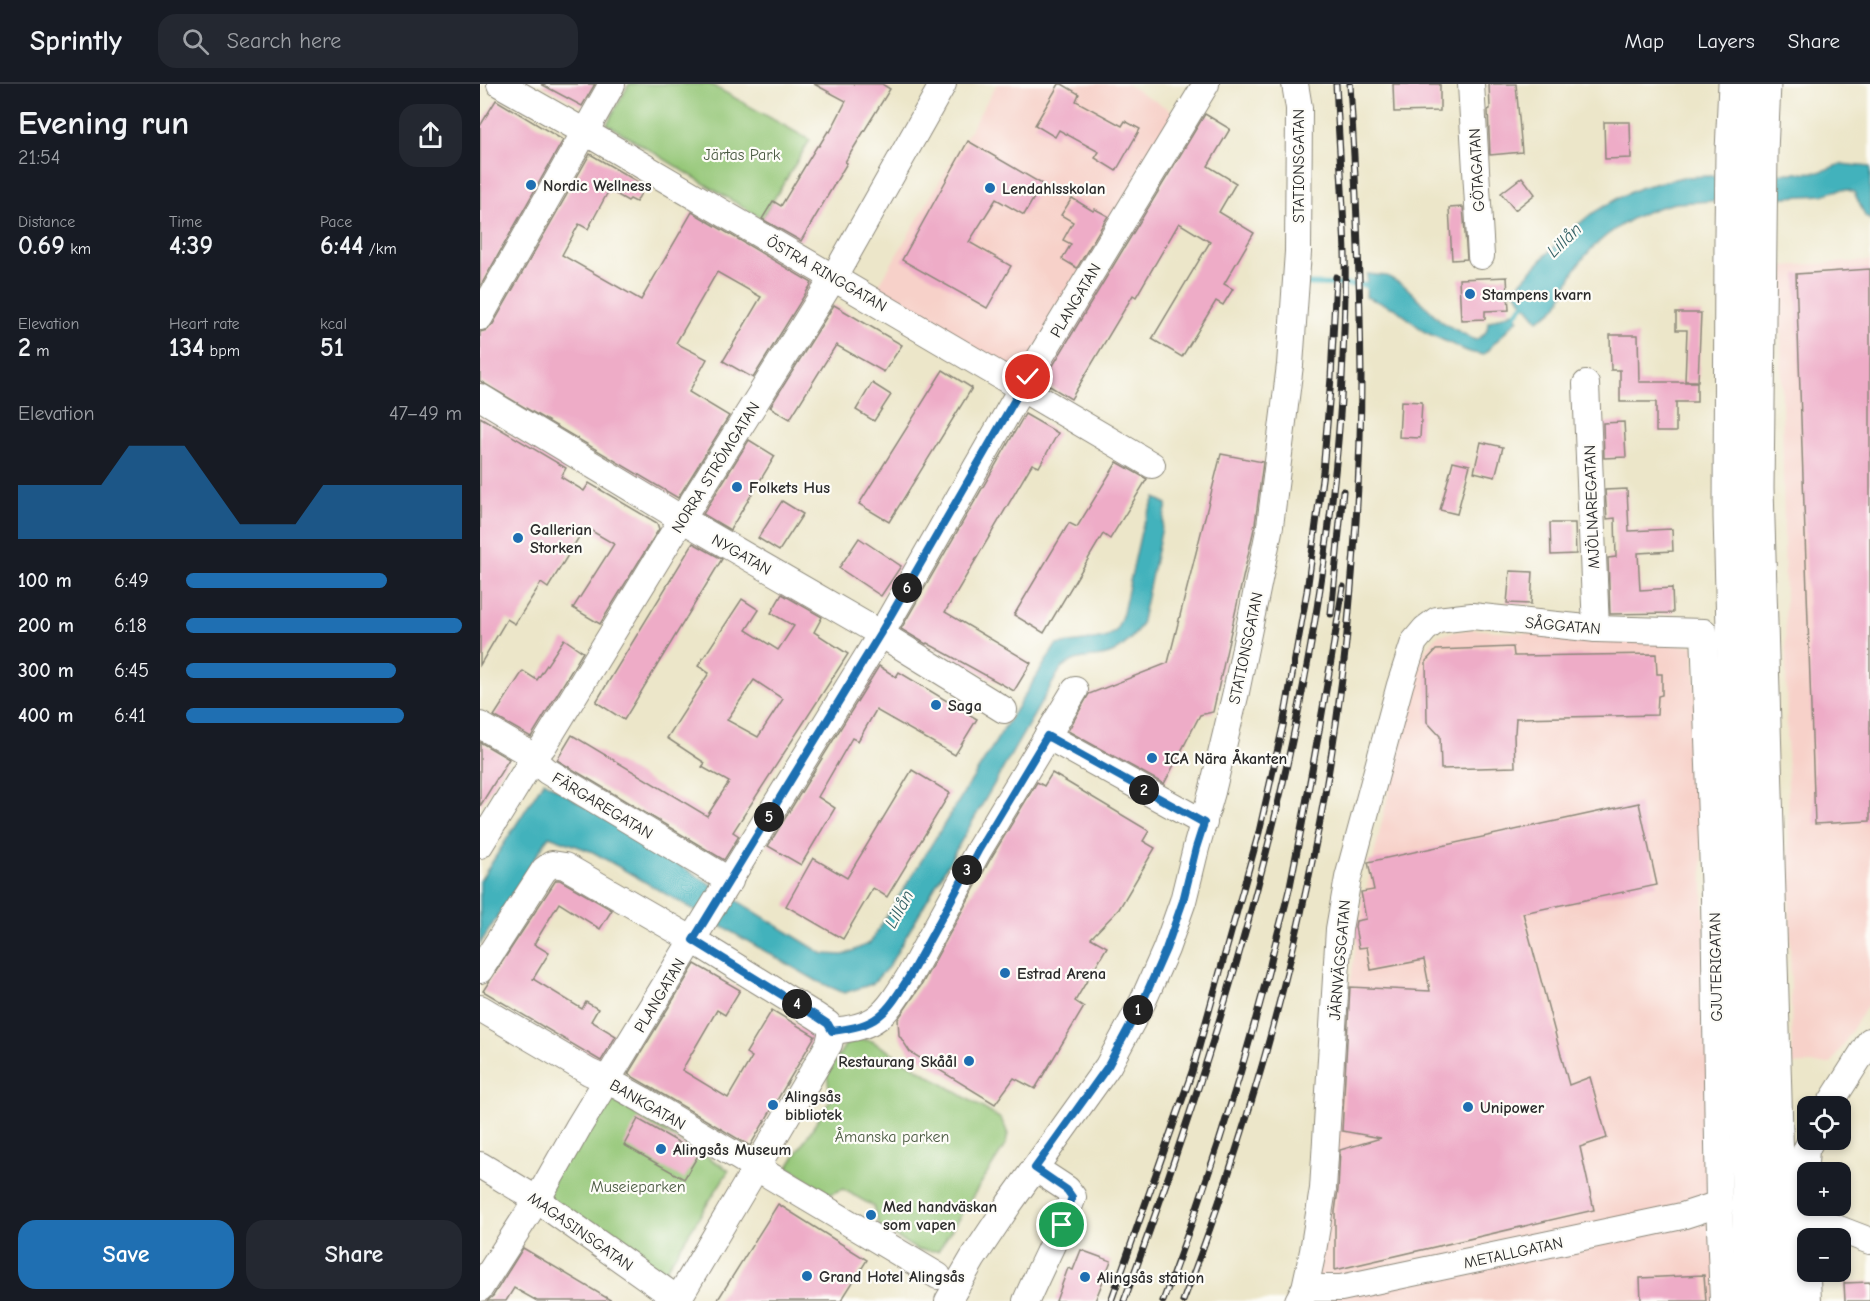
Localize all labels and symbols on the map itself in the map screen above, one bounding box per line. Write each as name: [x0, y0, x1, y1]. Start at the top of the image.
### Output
street label: STATIONSGATAN: [1290, 109, 1308, 223]
street label: GÖTAGATAN: [1466, 128, 1488, 212]
park label: Järtas Park: [704, 146, 781, 164]
place label: Nordic Wellness: [543, 177, 652, 195]
marker: Nordic Wellness: [524, 178, 538, 192]
place label: Lendahlsskolan: [1002, 180, 1105, 198]
marker: Lendahlsskolan: [983, 181, 997, 195]
water label: Lillån: [1543, 219, 1586, 262]
street label: ÖSTRA RINGGATAN: [763, 232, 890, 316]
street label: PLANGATAN: [1047, 260, 1105, 341]
place label: Stampens kvarn: [1482, 286, 1591, 304]
marker: Stampens kvarn: [1463, 287, 1477, 301]
pin: [1002, 351, 1053, 402]
street label: NORRA STRÖMGATAN: [668, 399, 764, 536]
street label: MJÖLNAREGATAN: [1581, 445, 1603, 569]
place label: Folkets Hus: [749, 479, 830, 497]
marker: Folkets Hus: [730, 480, 744, 494]
place label: Gallerian Storken: [530, 521, 592, 557]
marker: Gallerian Storken: [511, 531, 525, 545]
street label: NYGATAN: [709, 531, 774, 579]
pin: 6: [892, 573, 922, 603]
street label: STATIONSGATAN: [1225, 591, 1267, 706]
street label: SÅGGATAN: [1524, 613, 1602, 638]
place label: Saga: [948, 697, 982, 715]
marker: Saga: [929, 698, 943, 712]
place label: ICA Nära Åkanten: [1164, 748, 1287, 768]
marker: ICA Nära Åkanten: [1145, 751, 1159, 765]
street label: FÄRGAREGATAN: [549, 769, 656, 843]
pin: 2: [1129, 775, 1159, 805]
pin: 5: [754, 802, 784, 832]
pin: 3: [952, 855, 982, 885]
water label: Lillån: [881, 887, 918, 932]
street label: JÄRNVÄGSGATAN: [1326, 899, 1354, 1021]
street label: GJUTERIGATAN: [1706, 912, 1726, 1022]
street label: PLANGATAN: [631, 955, 689, 1036]
place label: Estrad Arena: [1017, 965, 1106, 983]
marker: Estrad Arena: [998, 966, 1012, 980]
pin: 4: [782, 989, 812, 1019]
pin: 1: [1123, 995, 1153, 1025]
place label: Restaurang Skåål: [838, 1053, 957, 1071]
marker: Restaurang Skåål: [962, 1054, 976, 1068]
street label: BANKGATAN: [606, 1076, 689, 1134]
place label: Alingsås bibliotek: [785, 1088, 842, 1124]
marker: Alingsås bibliotek: [766, 1098, 780, 1112]
place label: Unipower: [1480, 1099, 1545, 1117]
marker: Unipower: [1461, 1100, 1475, 1114]
park label: Åmanska parken: [835, 1127, 949, 1146]
place label: Alingsås Museum: [673, 1141, 791, 1159]
marker: Alingsås Museum: [654, 1142, 668, 1156]
park label: Museieparken: [590, 1178, 686, 1196]
street label: MAGASINSGATAN: [524, 1189, 636, 1275]
place label: Med handväskan som vapen: [883, 1198, 997, 1234]
pin: [1036, 1199, 1087, 1250]
marker: Med handväskan som vapen: [864, 1208, 878, 1222]
street label: METALLGATAN: [1462, 1234, 1565, 1272]
place label: Grand Hotel Alingsås: [819, 1268, 965, 1286]
marker: Grand Hotel Alingsås: [800, 1269, 814, 1283]
place label: Alingsås station: [1097, 1269, 1204, 1287]
marker: Alingsås station: [1078, 1270, 1092, 1284]

